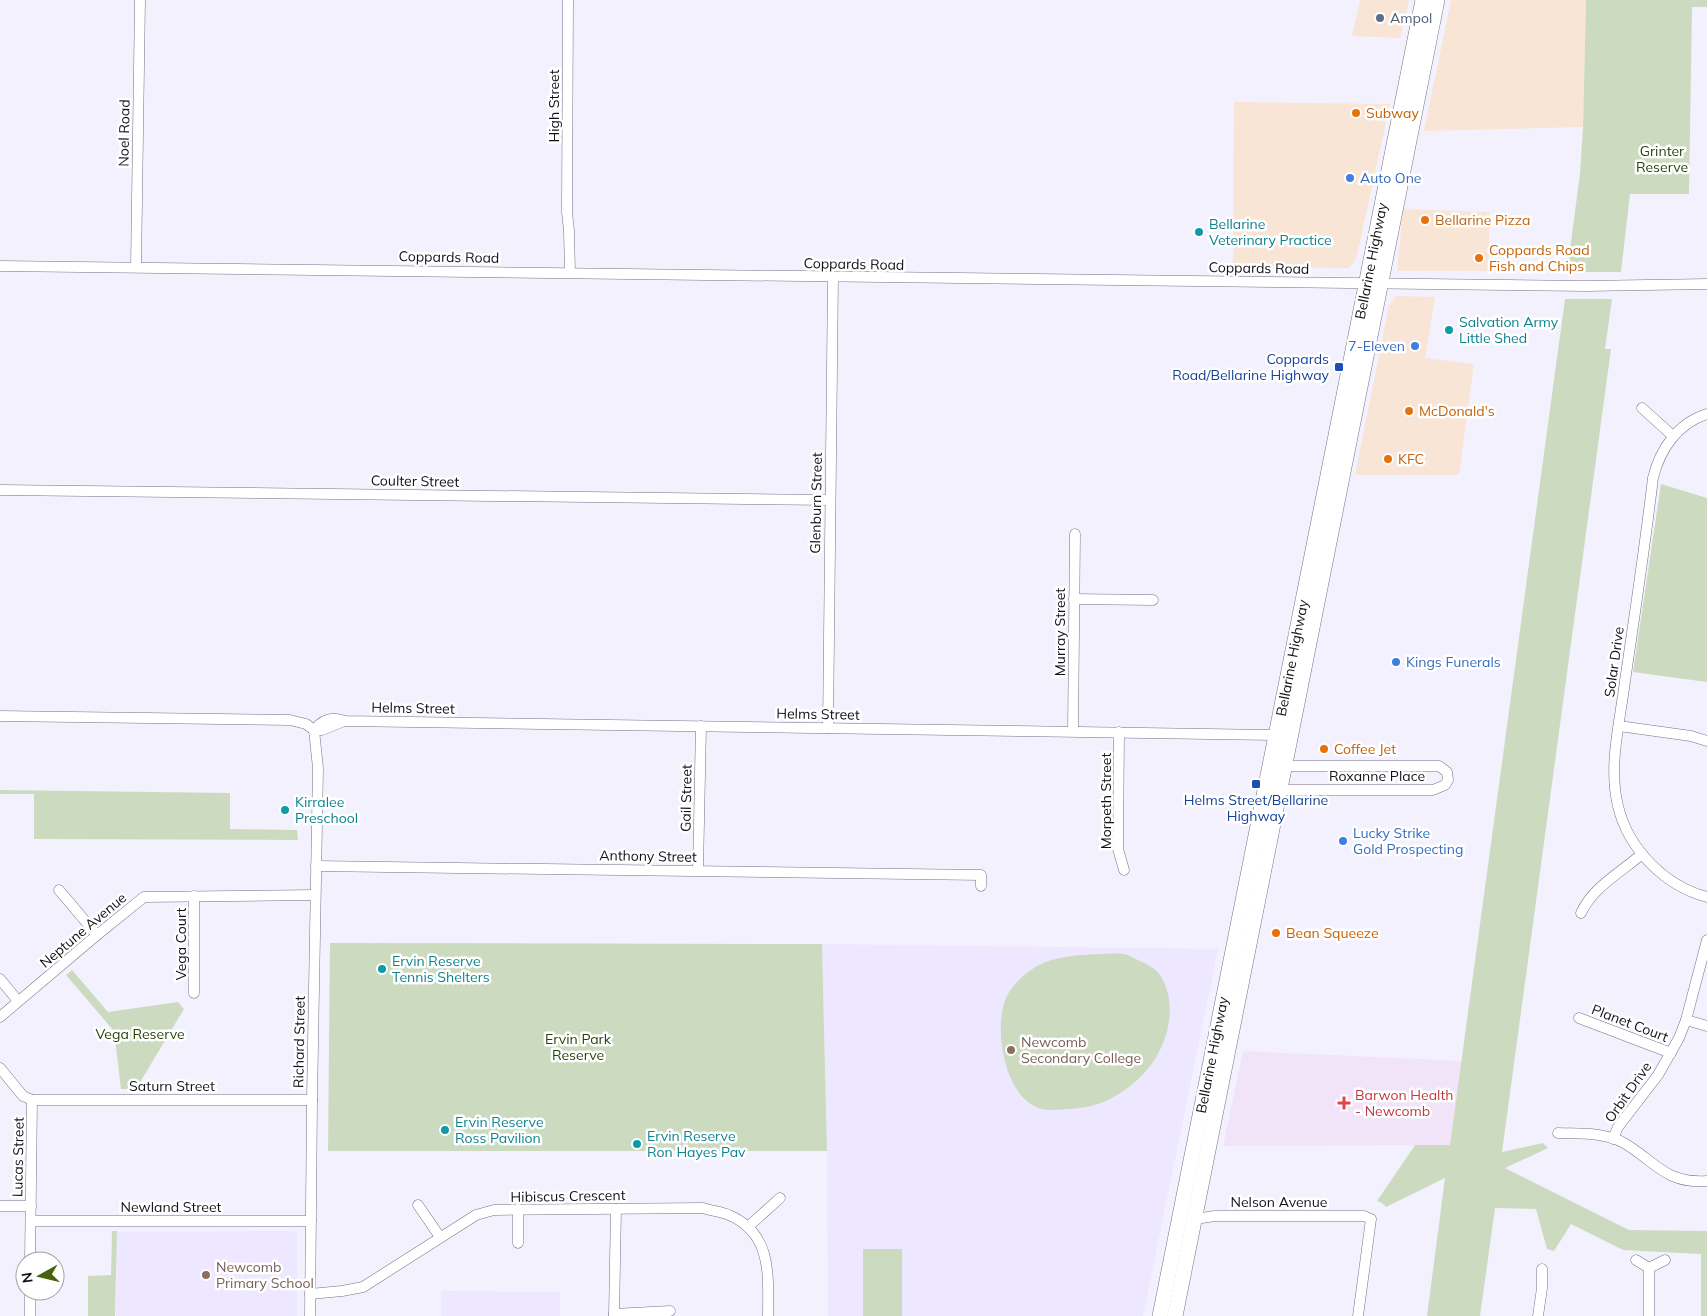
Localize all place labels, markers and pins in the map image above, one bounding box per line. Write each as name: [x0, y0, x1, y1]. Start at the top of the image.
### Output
place label: Ampol: [1390, 9, 1432, 27]
marker: Ampol: [1374, 12, 1386, 24]
place label: Subway: [1366, 104, 1419, 122]
marker: Subway: [1350, 107, 1362, 119]
place label: Auto One: [1360, 169, 1421, 187]
marker: Auto One: [1344, 172, 1356, 184]
place label: Bellarine Pizza: [1435, 211, 1530, 229]
marker: Bellarine Pizza: [1419, 214, 1431, 226]
place label: Bellarine Veterinary Practice: [1209, 215, 1332, 249]
marker: Bellarine Veterinary Practice: [1193, 226, 1205, 238]
place label: Coppards Road Fish and Chips: [1489, 241, 1590, 275]
marker: Coppards Road Fish and Chips: [1473, 252, 1485, 264]
place label: Salvation Army Little Shed: [1459, 313, 1559, 347]
marker: Salvation Army Little Shed: [1443, 324, 1455, 336]
place label: 7-Eleven: [1348, 337, 1405, 355]
marker: 7-Eleven: [1409, 340, 1421, 352]
place label: Coppards Road/Bellarine Highway: [1172, 350, 1330, 384]
marker: Coppards Road/Bellarine Highway: [1333, 361, 1345, 373]
place label: McDonald's: [1419, 402, 1495, 420]
marker: McDonald's: [1403, 405, 1415, 417]
place label: KFC: [1398, 450, 1424, 468]
marker: KFC: [1382, 453, 1394, 465]
place label: Kings Funerals: [1406, 653, 1501, 671]
marker: Kings Funerals: [1390, 656, 1402, 668]
place label: Coffee Jet: [1334, 740, 1396, 758]
marker: Coffee Jet: [1318, 743, 1330, 755]
marker: Helms Street/Bellarine Highway: [1250, 778, 1262, 790]
place label: Helms Street/Bellarine Highway: [1184, 791, 1328, 825]
place label: Kirralee Preschool: [295, 793, 358, 827]
marker: Kirralee Preschool: [279, 804, 291, 816]
place label: Lucky Strike Gold Prospecting: [1353, 824, 1463, 858]
marker: Lucky Strike Gold Prospecting: [1337, 835, 1349, 847]
place label: Bean Squeeze: [1286, 924, 1379, 942]
marker: Bean Squeeze: [1270, 927, 1282, 939]
place label: Ervin Reserve Tennis Shelters: [392, 952, 490, 986]
marker: Ervin Reserve Tennis Shelters: [376, 963, 388, 975]
place label: Newcomb Secondary College: [1021, 1033, 1141, 1067]
marker: Newcomb Secondary College: [1005, 1044, 1017, 1056]
place label: Barwon Health - Newcomb: [1355, 1086, 1454, 1120]
marker: Barwon Health - Newcomb: [1337, 1096, 1351, 1110]
place label: Ervin Reserve Ross Pavilion: [455, 1113, 544, 1147]
marker: Ervin Reserve Ross Pavilion: [439, 1124, 451, 1136]
place label: Ervin Reserve Ron Hayes Pav: [647, 1127, 746, 1161]
marker: Ervin Reserve Ron Hayes Pav: [631, 1138, 643, 1150]
place label: Newcomb Primary School: [216, 1258, 314, 1292]
marker: Newcomb Primary School: [200, 1269, 212, 1281]

